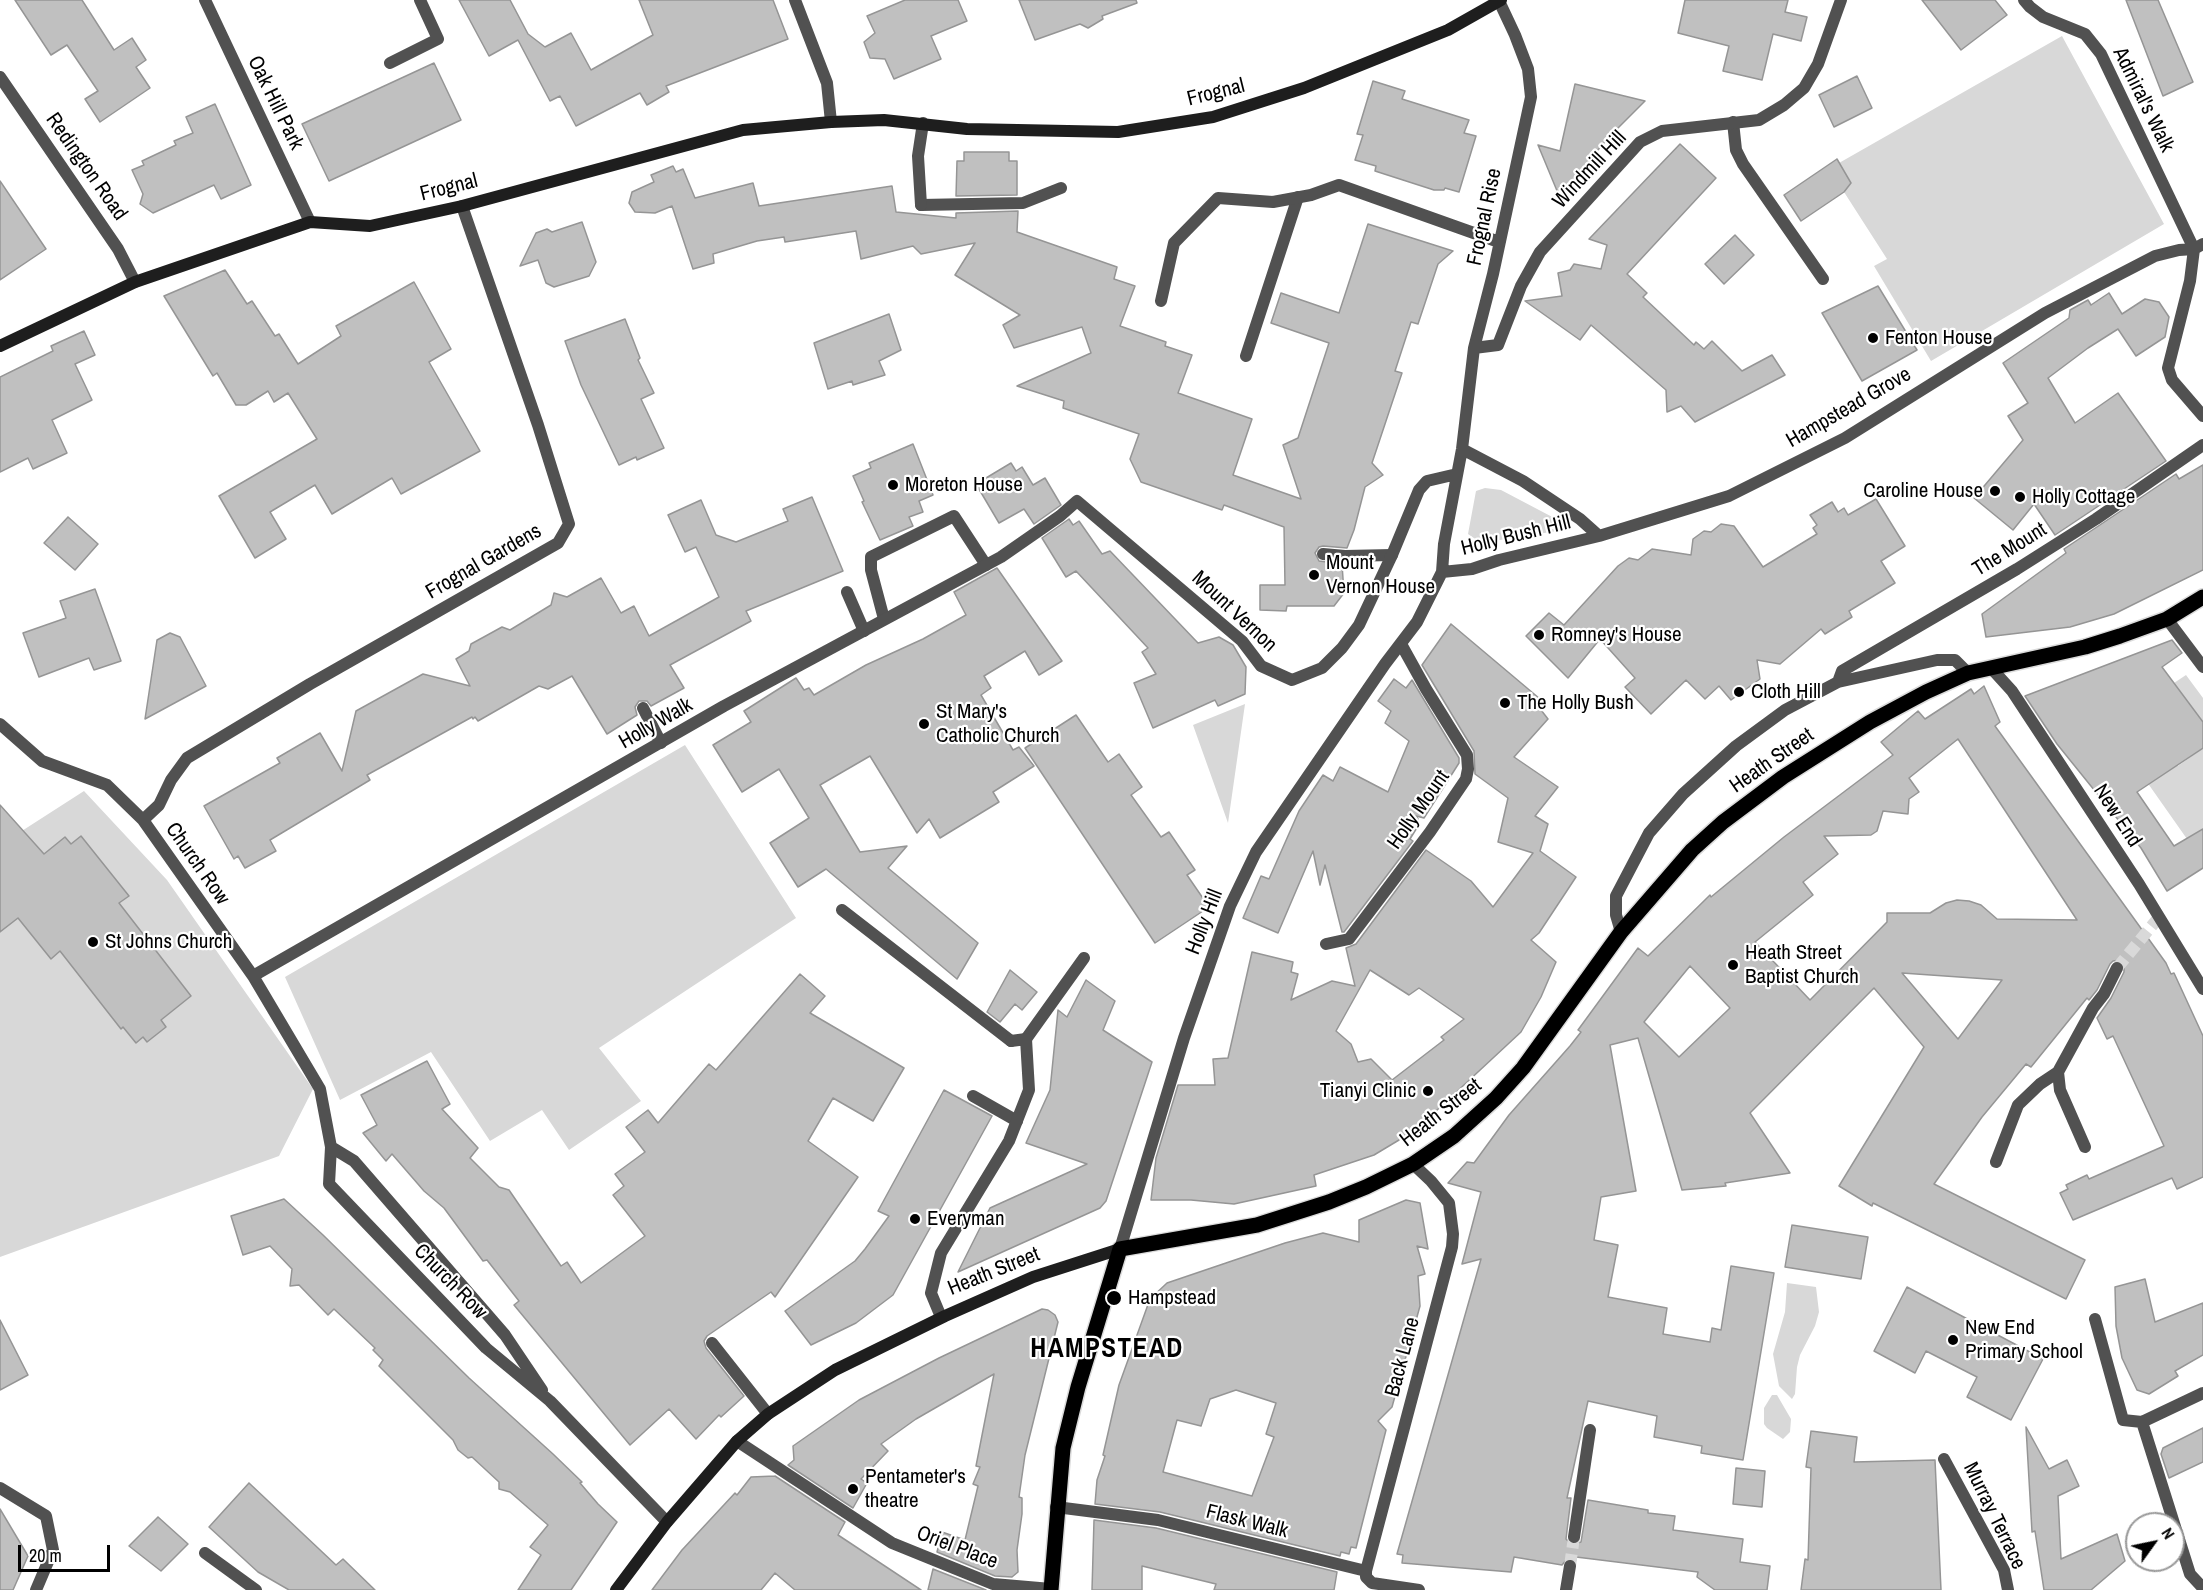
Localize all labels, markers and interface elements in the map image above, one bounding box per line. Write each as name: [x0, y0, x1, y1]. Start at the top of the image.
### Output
street label: Admiral's Walk: [2107, 43, 2179, 157]
street label: Oak Hill Park: [241, 52, 309, 154]
street label: Frognal: [1185, 74, 1247, 112]
street label: Redington Road: [40, 108, 132, 226]
street label: Windmill Hill: [1548, 126, 1632, 214]
street label: Frognal Rise: [1462, 166, 1508, 268]
street label: Frognal: [418, 169, 480, 207]
place label: Fenton House: [1885, 325, 1992, 351]
marker: Fenton House: [1866, 331, 1880, 345]
street label: Hampstead Grove: [1782, 362, 1916, 454]
place label: Moreton House: [905, 472, 1023, 498]
marker: Moreton House: [886, 478, 900, 492]
place label: Caroline House: [1863, 478, 1983, 504]
marker: Caroline House: [1988, 484, 2002, 498]
place label: Holly Cottage: [2032, 484, 2135, 510]
marker: Holly Cottage: [2013, 490, 2027, 504]
street label: Holly Bush Hill: [1459, 510, 1573, 562]
street label: The Mount: [1968, 518, 2052, 582]
street label: Frognal Gardens: [422, 519, 546, 605]
place label: Mount Vernon House: [1326, 550, 1435, 600]
street label: Mount Vernon: [1186, 566, 1282, 658]
marker: Mount Vernon House: [1307, 568, 1321, 582]
place label: Romney's House: [1551, 622, 1682, 648]
marker: Romney's House: [1532, 628, 1546, 642]
place label: Cloth Hill: [1751, 679, 1821, 705]
marker: Cloth Hill: [1732, 685, 1746, 699]
place label: The Holly Bush: [1517, 690, 1634, 716]
street label: Holly Walk: [615, 693, 697, 755]
marker: The Holly Bush: [1498, 696, 1512, 710]
place label: St Mary's Catholic Church: [936, 699, 1059, 749]
marker: St Mary's Catholic Church: [917, 717, 931, 731]
street label: Heath Street: [1725, 723, 1819, 799]
street label: Holly Mount: [1383, 766, 1455, 854]
street label: New End: [2087, 780, 2147, 852]
street label: Church Row: [160, 818, 234, 910]
street label: Holly Hill: [1181, 886, 1229, 958]
place label: St Johns Church: [105, 929, 232, 955]
marker: St Johns Church: [86, 935, 100, 949]
place label: Heath Street Baptist Church: [1745, 940, 1859, 990]
marker: Heath Street Baptist Church: [1726, 958, 1740, 972]
street label: Heath Street: [1395, 1073, 1487, 1153]
place label: Tianyi Clinic: [1320, 1078, 1416, 1104]
marker: Tianyi Clinic: [1421, 1084, 1435, 1098]
place label: Everyman: [927, 1206, 1005, 1232]
marker: Everyman: [908, 1212, 922, 1226]
street label: Church Row: [408, 1239, 492, 1325]
street label: Heath Street: [944, 1242, 1044, 1302]
place label: Hampstead: [1128, 1285, 1216, 1311]
marker: Hampstead: [1105, 1289, 1123, 1307]
street label: Back Lane: [1380, 1314, 1426, 1400]
place label: New End Primary School: [1965, 1315, 2083, 1365]
marker: New End Primary School: [1946, 1333, 1960, 1347]
district label: HAMPSTEAD: [1030, 1334, 1184, 1366]
street label: Murray Terrace: [1957, 1458, 2031, 1574]
place label: Pentameter's theatre: [865, 1464, 966, 1514]
marker: Pentameter's theatre: [846, 1482, 860, 1496]
street label: Flask Walk: [1203, 1500, 1291, 1544]
north arrow: [2125, 1512, 2185, 1572]
street label: Oriel Place: [913, 1521, 1001, 1575]
text: N: [2157, 1523, 2180, 1543]
scale bar: [21, 1533, 112, 1571]
text: 20 m: [29, 1543, 62, 1568]

